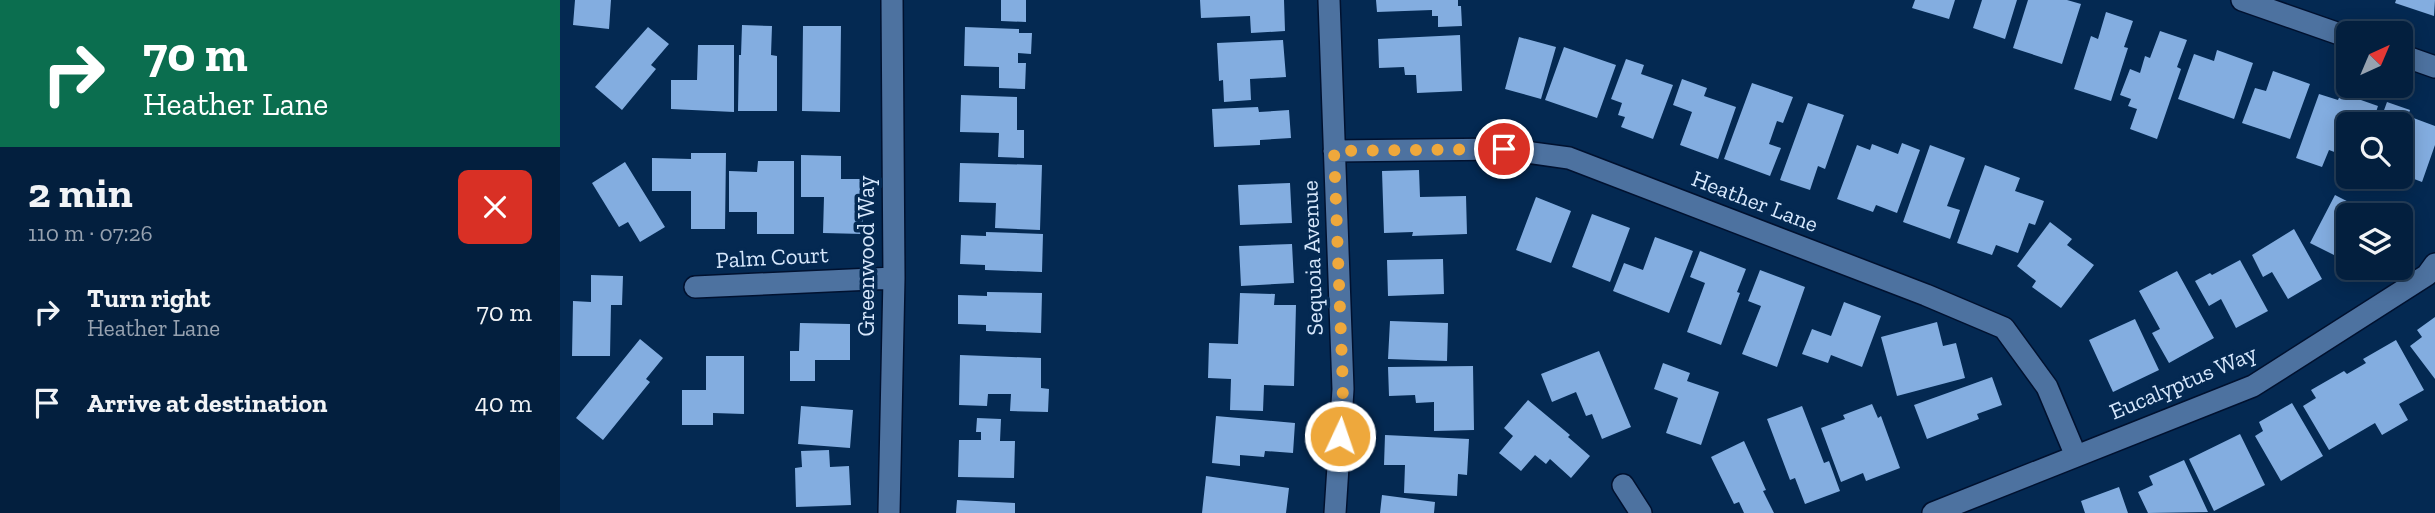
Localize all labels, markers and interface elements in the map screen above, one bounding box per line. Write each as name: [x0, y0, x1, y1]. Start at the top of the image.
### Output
north arrow: [2336, 21, 2413, 98]
map controls: [2336, 21, 2413, 280]
text: 70 m: [143, 25, 248, 84]
icon: right: [28, 28, 119, 119]
text: Heather Lane: [143, 85, 328, 123]
button: search: [2336, 112, 2413, 189]
pin: [1474, 119, 1534, 179]
icon: arrive: [1485, 130, 1523, 168]
street label: Heather Lane: [1688, 164, 1822, 238]
text: 2 min: [28, 167, 133, 218]
button: close: [458, 170, 532, 244]
street label: Greenwood Way: [852, 175, 880, 336]
street label: Sequoia Avenue: [1295, 180, 1329, 336]
button: layers: [2336, 203, 2413, 280]
text: 110 m · 07:26: [28, 219, 153, 247]
street label: Palm Court: [715, 240, 830, 274]
text: Turn right: [87, 282, 210, 314]
icon: right: [28, 293, 66, 331]
text: 70 m: [476, 296, 532, 328]
text: Heather Lane: [87, 314, 220, 342]
street label: Eucalyptus Way: [2105, 338, 2261, 426]
icon: arrive: [28, 384, 66, 422]
text: Arrive at destination: [87, 387, 327, 419]
text: 40 m: [475, 387, 532, 419]
position arrow: [1303, 399, 1377, 473]

